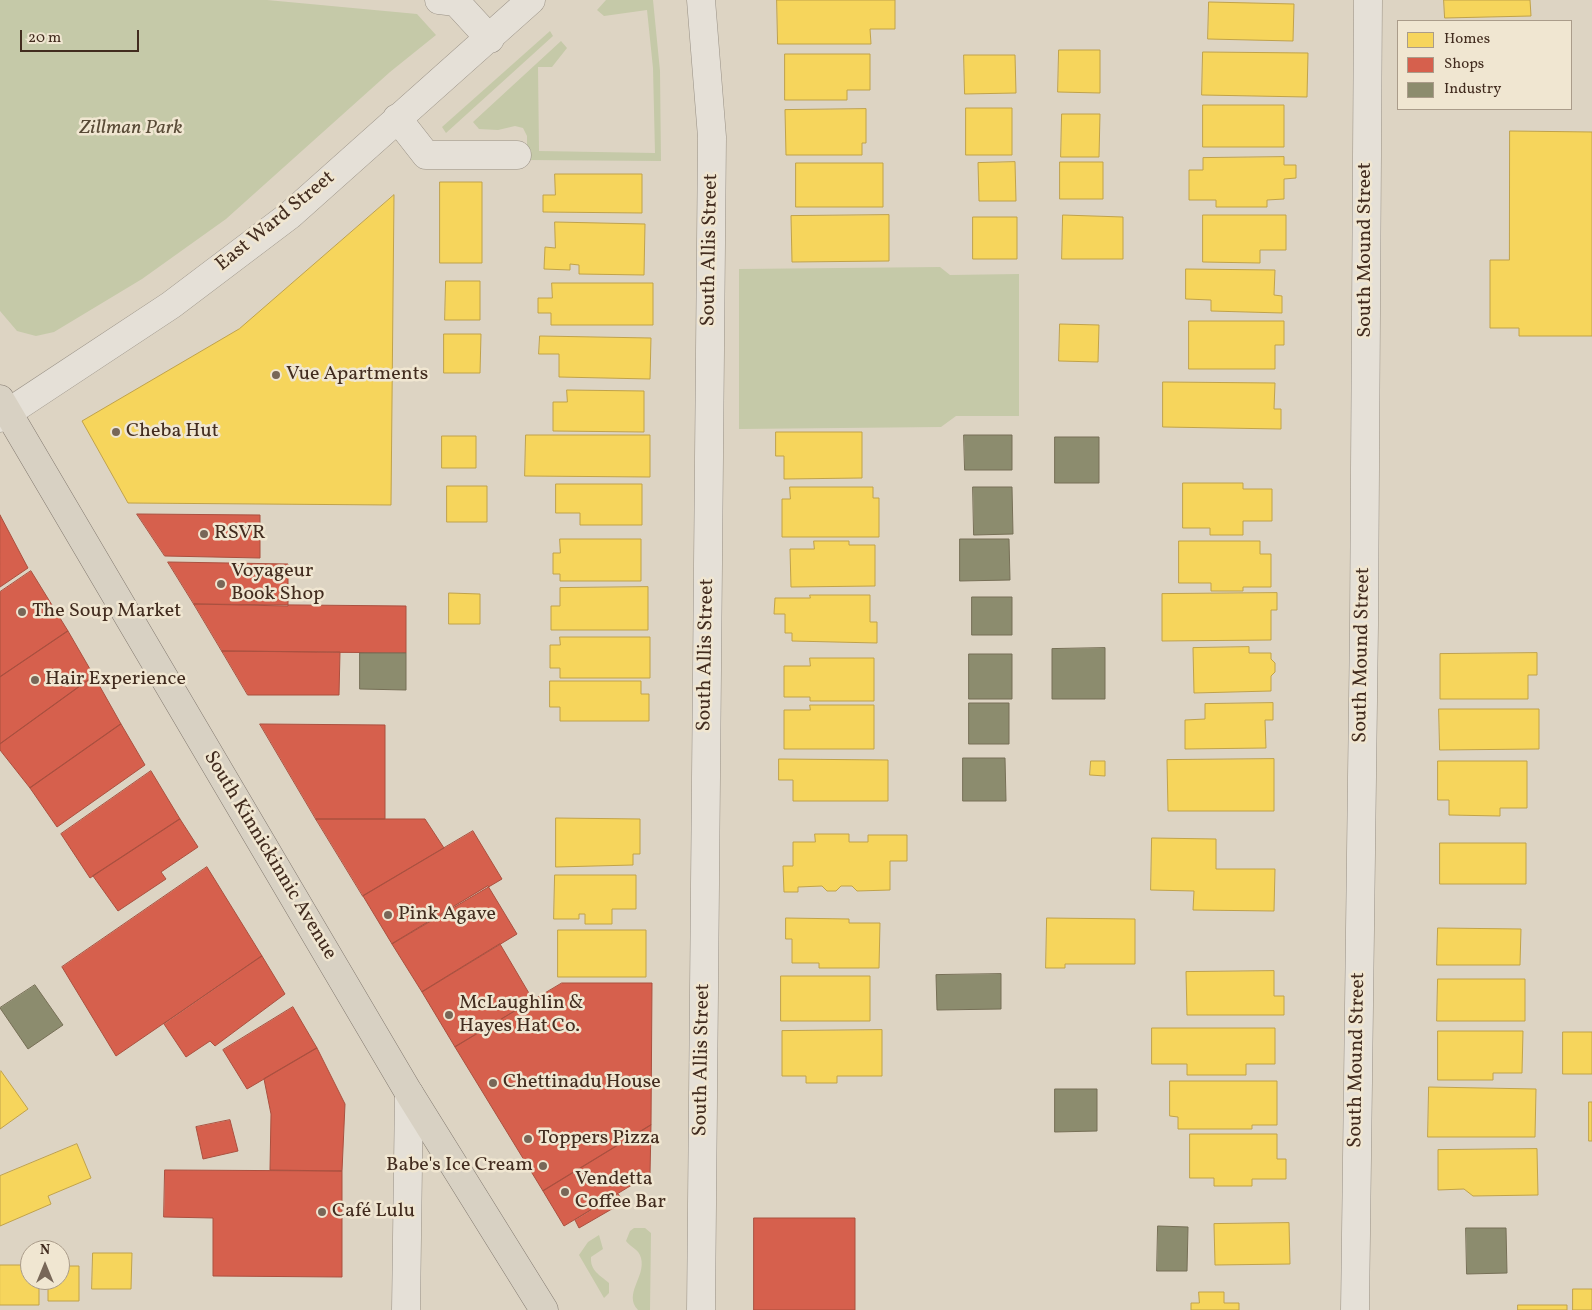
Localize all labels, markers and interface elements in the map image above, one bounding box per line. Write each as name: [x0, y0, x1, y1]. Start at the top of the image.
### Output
scale bar: [22, 20, 141, 52]
legend: [1397, 20, 1572, 110]
text: 20 m: [28, 28, 61, 49]
text: Homes: [1444, 29, 1490, 50]
text: Shops: [1444, 54, 1484, 75]
text: Industry: [1444, 79, 1501, 100]
park label: Zillman Park: [80, 117, 182, 141]
street label: South Mound Street: [1354, 162, 1378, 338]
street label: East Ward Street: [212, 167, 340, 277]
street label: South Allis Street: [698, 173, 724, 327]
place label: Vue Apartments: [286, 363, 428, 387]
marker: Vue Apartments: [270, 369, 282, 381]
place label: Cheba Hut: [126, 420, 219, 444]
marker: Cheba Hut: [110, 426, 122, 438]
place label: RSVR: [214, 522, 266, 546]
marker: RSVR: [198, 528, 210, 540]
place label: Voyageur Book Shop: [231, 560, 324, 607]
street label: South Mound Street: [1349, 567, 1377, 743]
marker: Voyageur Book Shop: [215, 578, 227, 590]
street label: South Allis Street: [694, 578, 720, 732]
place label: The Soup Market: [32, 600, 181, 624]
marker: The Soup Market: [16, 606, 28, 618]
place label: Hair Experience: [45, 668, 186, 692]
marker: Hair Experience: [29, 674, 41, 686]
street label: South Kinnickinnic Avenue: [197, 747, 341, 965]
place label: Pink Agave: [398, 903, 496, 927]
marker: Pink Agave: [382, 909, 394, 921]
street label: South Mound Street: [1344, 972, 1372, 1148]
street label: South Allis Street: [690, 983, 716, 1137]
place label: McLaughlin & Hayes Hat Co.: [459, 992, 584, 1039]
marker: McLaughlin & Hayes Hat Co.: [443, 1009, 455, 1021]
place label: Chettinadu House: [503, 1071, 661, 1095]
marker: Chettinadu House: [487, 1077, 499, 1089]
place label: Toppers Pizza: [538, 1127, 660, 1151]
marker: Toppers Pizza: [522, 1133, 534, 1145]
place label: Babe's Ice Cream: [386, 1154, 533, 1178]
marker: Babe's Ice Cream: [537, 1160, 549, 1172]
place label: Vendetta Coffee Bar: [575, 1168, 666, 1215]
marker: Vendetta Coffee Bar: [559, 1186, 571, 1198]
place label: Café Lulu: [332, 1200, 415, 1224]
marker: Café Lulu: [316, 1206, 328, 1218]
north arrow: [20, 1240, 70, 1290]
text: N: [40, 1241, 50, 1260]

